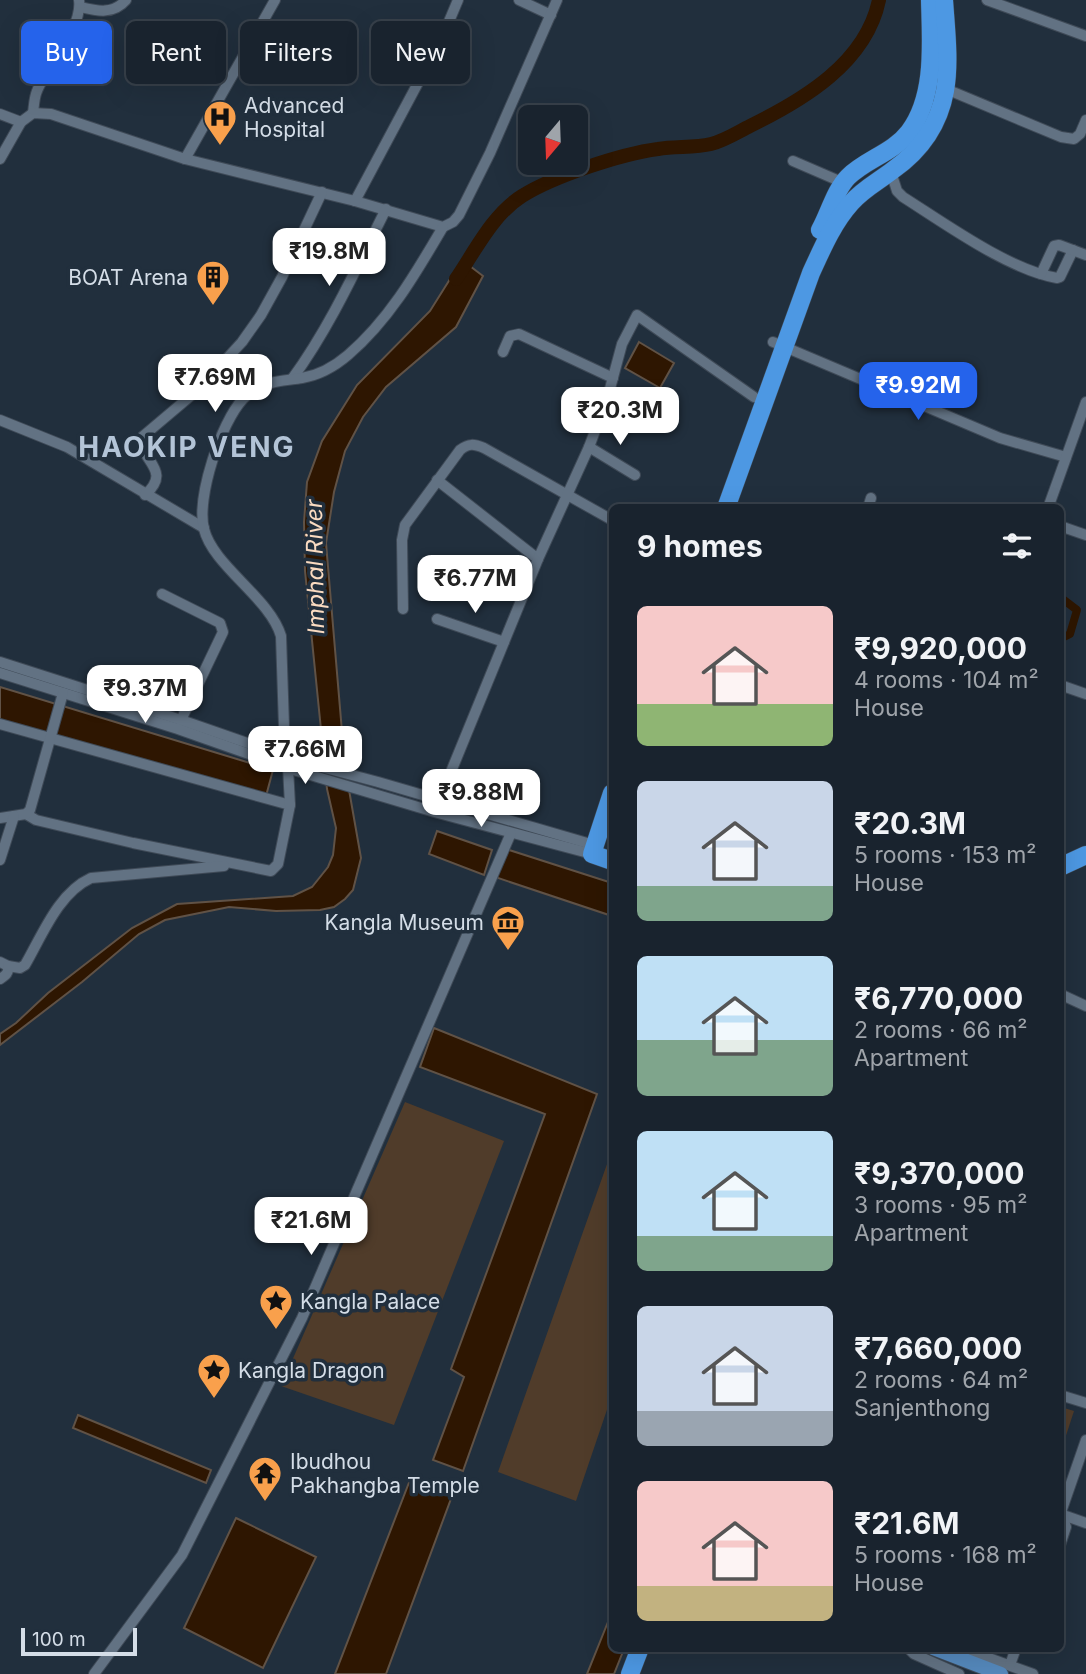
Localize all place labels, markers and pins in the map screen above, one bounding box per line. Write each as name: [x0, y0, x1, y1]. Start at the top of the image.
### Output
place label: Advanced Hospital: [244, 93, 344, 142]
hospital icon: Advanced Hospital: [201, 98, 239, 147]
pin: ₹19.8M: [272, 229, 386, 288]
building icon: BOAT Arena: [194, 258, 232, 307]
place label: BOAT Arena: [68, 265, 188, 290]
pin: ₹7.69M: [158, 354, 272, 414]
pin: ₹9.92M: [861, 362, 975, 422]
pin: ₹20.3M: [563, 388, 677, 447]
pin: ₹6.77M: [418, 556, 532, 615]
pin: ₹9.37M: [88, 666, 202, 725]
pin: ₹7.66M: [248, 726, 362, 786]
pin: ₹9.88M: [424, 770, 538, 829]
museum icon: Kangla Museum: [489, 903, 527, 952]
place label: Kangla Museum: [325, 910, 484, 935]
pin: ₹21.6M: [254, 1198, 368, 1257]
place icon: Kangla Palace: [257, 1282, 295, 1331]
place label: Kangla Palace: [300, 1289, 440, 1314]
place icon: Kangla Dragon: [195, 1351, 233, 1400]
place label: Kangla Dragon: [238, 1358, 385, 1383]
place label: Ibudhou Pakhangba Temple: [290, 1449, 480, 1498]
temple icon: Ibudhou Pakhangba Temple: [246, 1454, 284, 1503]

